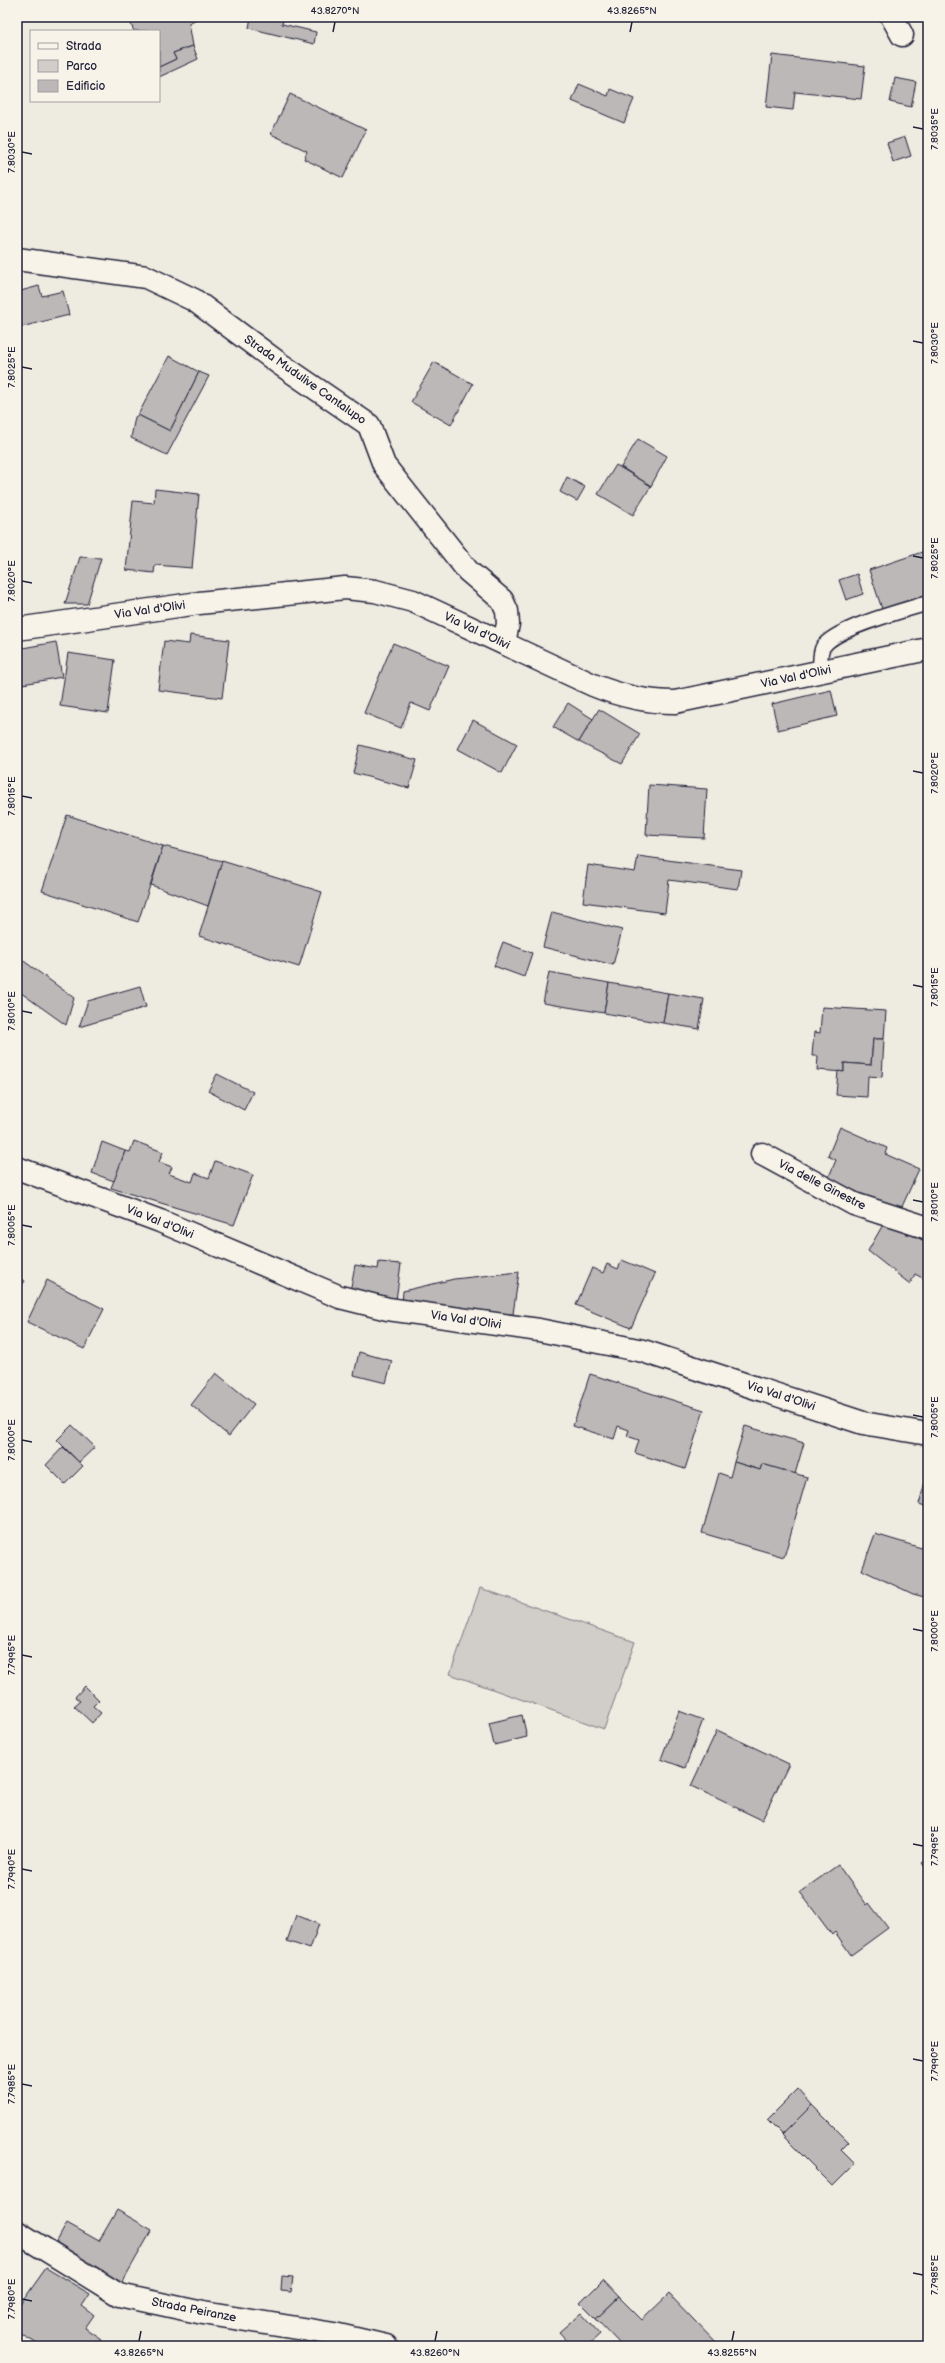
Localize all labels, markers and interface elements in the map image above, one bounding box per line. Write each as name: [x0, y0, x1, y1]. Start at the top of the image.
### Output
text: 43.8270°N: [311, 5, 359, 17]
text: 43.8265°N: [607, 5, 657, 17]
legend: [30, 30, 160, 102]
text: Strada: [66, 39, 102, 54]
text: Parco: [66, 59, 97, 74]
text: Edificio: [66, 79, 106, 94]
text: 7.8035°E: [929, 108, 941, 150]
text: 7.8030°E: [6, 131, 18, 173]
text: 7.8030°E: [929, 322, 941, 364]
street label: Strada Mudulive Cantalupo: [241, 332, 369, 428]
text: 7.8025°E: [6, 346, 18, 388]
text: 7.8025°E: [929, 537, 941, 579]
text: 7.8020°E: [6, 560, 18, 602]
street label: Via Val d'Olivi: [114, 598, 187, 622]
street label: Via Val d'Olivi: [441, 609, 513, 653]
street label: Via Val d'Olivi: [760, 662, 833, 692]
text: 7.8020°E: [929, 752, 941, 794]
text: 7.8015°E: [6, 776, 18, 816]
text: 7.8015°E: [929, 967, 941, 1007]
text: 7.8010°E: [6, 991, 18, 1031]
street label: Via delle Ginestre: [776, 1156, 868, 1214]
text: 7.8010°E: [929, 1182, 941, 1222]
street label: Via Val d'Olivi: [124, 1202, 196, 1242]
text: 7.8005°E: [6, 1204, 18, 1246]
street label: Via Val d'Olivi: [430, 1308, 503, 1332]
street label: Via Val d'Olivi: [745, 1378, 817, 1414]
text: 7.8005°E: [929, 1396, 941, 1438]
text: 7.8000°E: [6, 1419, 18, 1461]
text: 7.8000°E: [929, 1610, 941, 1652]
text: 7.7995°E: [6, 1635, 18, 1675]
text: 7.7995°E: [929, 1826, 941, 1866]
text: 7.7990°E: [6, 1848, 18, 1889]
text: 7.7990°E: [929, 2040, 941, 2081]
text: 7.7985°E: [6, 2064, 18, 2104]
text: 7.7985°E: [929, 2255, 941, 2295]
text: 7.7980°E: [6, 2278, 18, 2319]
street label: Strada Peiranze: [150, 2294, 238, 2326]
text: 43.8265°N: [114, 2347, 164, 2359]
text: 43.8260°N: [410, 2347, 460, 2359]
text: 43.8255°N: [707, 2347, 757, 2359]

